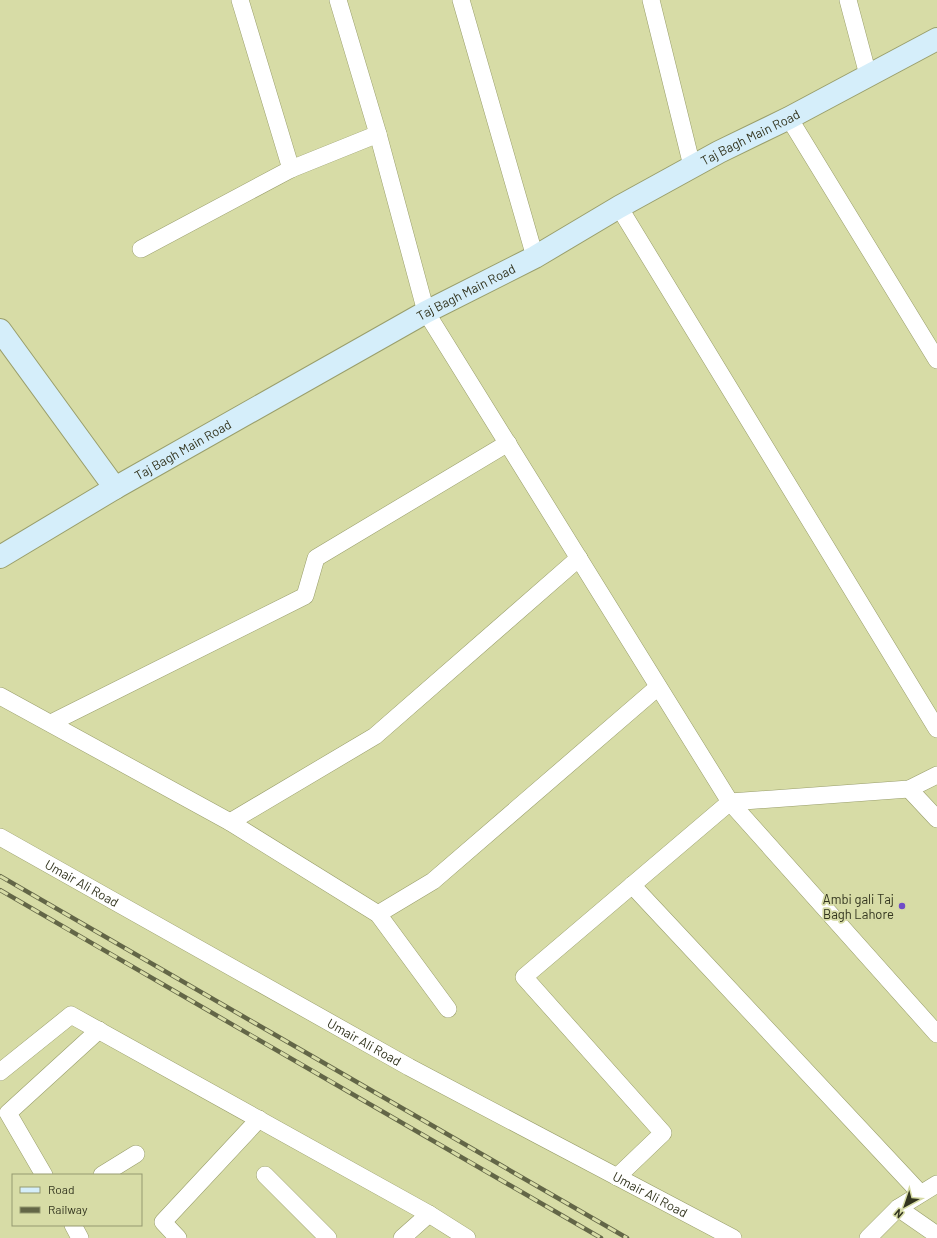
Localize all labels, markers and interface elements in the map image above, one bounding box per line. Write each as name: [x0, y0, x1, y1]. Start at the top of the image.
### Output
street label: Taj Bagh Main Road: [698, 106, 803, 169]
street label: Taj Bagh Main Road: [414, 260, 518, 324]
street label: Taj Bagh Main Road: [132, 416, 234, 483]
street label: Umair Ali Road: [42, 856, 122, 910]
place label: Ambi gali Taj Bagh Lahore: [823, 891, 894, 922]
marker: Ambi gali Taj Bagh Lahore: [897, 901, 907, 911]
street label: Umair Ali Road: [325, 1015, 404, 1069]
street label: Umair Ali Road: [610, 1168, 690, 1221]
legend: [12, 1174, 142, 1226]
text: Road: [48, 1182, 75, 1196]
north arrow: [885, 1186, 925, 1226]
text: Railway: [48, 1202, 88, 1216]
text: N: [891, 1207, 905, 1221]

